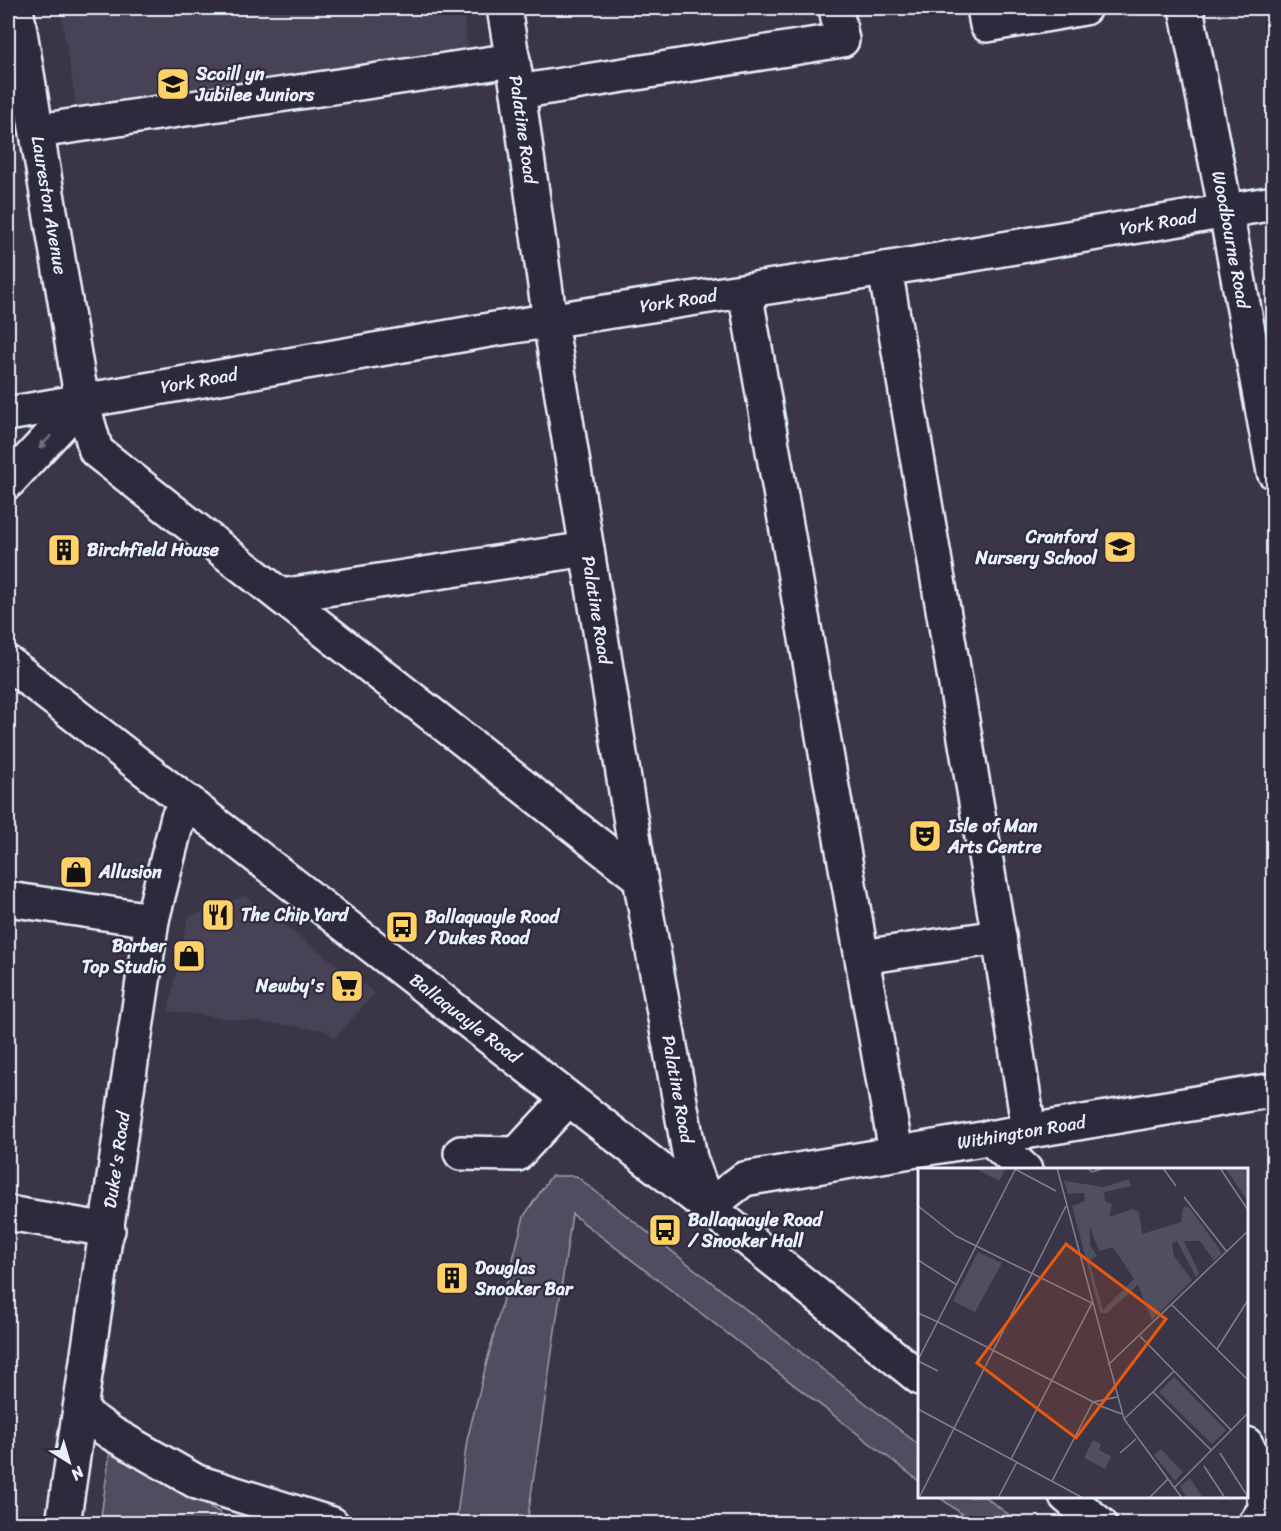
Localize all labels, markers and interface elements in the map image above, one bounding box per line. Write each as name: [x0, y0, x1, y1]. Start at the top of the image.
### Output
place label: Scoill yn Jubilee Juniors: [195, 58, 315, 111]
school or university icon: Scoill yn Jubilee Juniors: [155, 66, 191, 102]
street label: Palatine Road: [499, 73, 547, 187]
street label: Laureston Avenue: [22, 133, 76, 277]
street label: Woodbourne Road: [1202, 168, 1260, 313]
street label: York Road: [1117, 200, 1200, 245]
street label: York Road: [638, 279, 721, 322]
street label: York Road: [158, 358, 241, 403]
one-way arrow: [38, 434, 52, 448]
place label: Cranford Nursery School: [974, 521, 1099, 574]
school or university icon: Cranford Nursery School: [1102, 529, 1138, 565]
building icon: Birchfield House: [46, 532, 82, 568]
place label: Birchfield House: [87, 534, 220, 566]
street label: Palatine Road: [572, 553, 621, 668]
place label: Isle of Man Arts Centre: [947, 810, 1043, 863]
theatre icon: Isle of Man Arts Centre: [907, 818, 943, 854]
shop icon: Allusion: [58, 854, 94, 890]
place label: Allusion: [98, 856, 162, 888]
restaurant icon: The Chip Yard: [200, 897, 236, 933]
place label: The Chip Yard: [241, 899, 350, 931]
place label: Ballaquayle Road / Dukes Road: [424, 901, 560, 954]
bus stop icon: Ballaquayle Road / Dukes Road: [384, 909, 420, 945]
place label: Barber Top Studio: [82, 930, 168, 983]
shop icon: Barber Top Studio: [171, 938, 207, 974]
street label: Ballaquayle Road: [402, 965, 529, 1073]
supermarket icon: Newby's: [329, 968, 365, 1004]
place label: Newby's: [255, 970, 325, 1002]
street label: Palatine Road: [652, 1032, 703, 1147]
street label: Withington Road: [955, 1106, 1089, 1159]
street label: Duke's Road: [94, 1108, 140, 1210]
inset map: [918, 1168, 1248, 1498]
place label: Ballaquayle Road / Snooker Hall: [687, 1204, 823, 1257]
bus stop icon: Ballaquayle Road / Snooker Hall: [647, 1212, 683, 1248]
place label: Douglas Snooker Bar: [474, 1252, 574, 1305]
building icon: Douglas Snooker Bar: [434, 1260, 470, 1296]
north arrow: [39, 1432, 99, 1492]
text: N: [64, 1458, 92, 1489]

